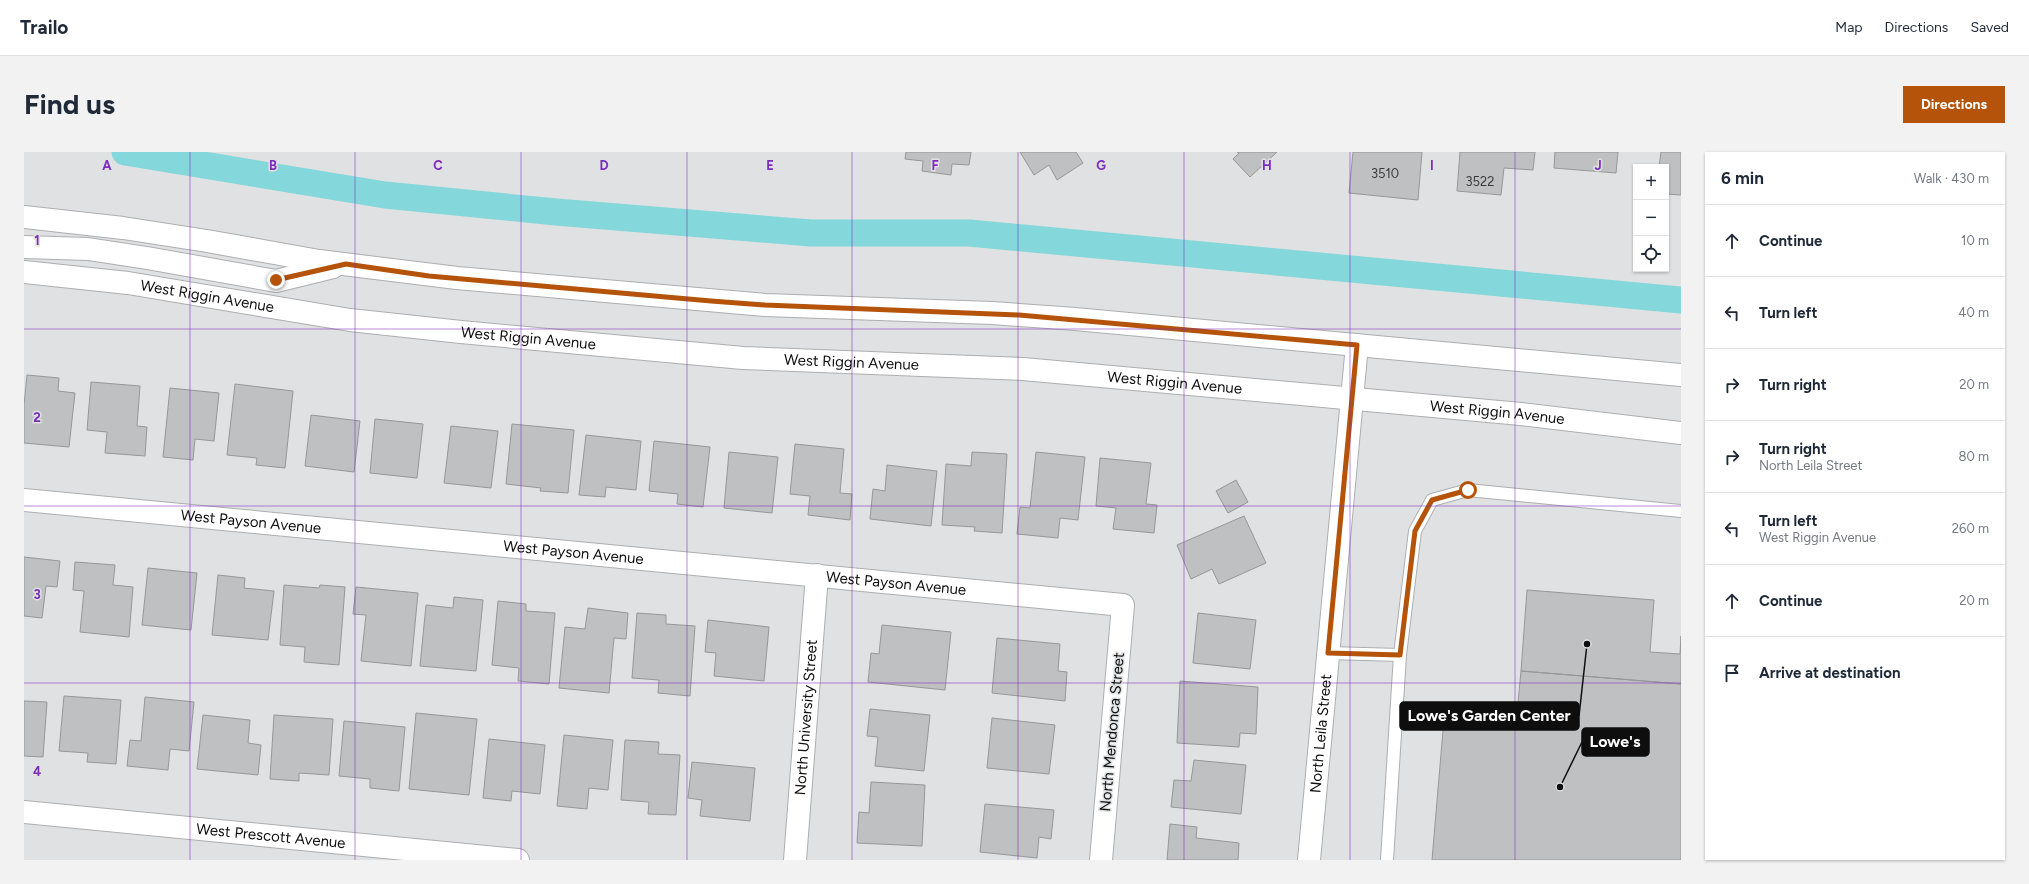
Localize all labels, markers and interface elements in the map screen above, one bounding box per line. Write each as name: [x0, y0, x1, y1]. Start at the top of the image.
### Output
text: Trailo: [20, 16, 68, 39]
text: Map: [1835, 19, 1863, 36]
text: Directions: [1885, 19, 1948, 36]
text: Saved: [1970, 19, 2009, 36]
button: Directions: [1903, 86, 2005, 123]
text: Find us: [24, 87, 115, 121]
text: A: [102, 158, 112, 173]
text: B: [269, 158, 277, 173]
text: C: [433, 158, 443, 173]
text: D: [599, 158, 609, 173]
text: E: [766, 158, 774, 173]
text: F: [931, 158, 939, 173]
text: G: [1096, 158, 1106, 173]
text: H: [1262, 158, 1272, 173]
text: I: [1430, 158, 1434, 173]
text: J: [1594, 158, 1602, 173]
map controls: [1633, 164, 1669, 272]
button: +: [1633, 164, 1669, 200]
house number: 3510: [1371, 166, 1399, 181]
text: 6 min: [1721, 168, 1764, 188]
text: Walk · 430 m: [1914, 171, 1989, 186]
house number: 3522: [1465, 174, 1495, 189]
button: −: [1633, 200, 1669, 236]
icon: ahead: [1721, 230, 1743, 252]
text: Continue: [1759, 232, 1822, 250]
text: 1: [34, 233, 40, 248]
text: 10 m: [1961, 233, 1989, 248]
button: locate: [1633, 236, 1669, 272]
route end: [267, 271, 285, 289]
street label: West Riggin Avenue: [139, 276, 276, 316]
icon: left: [1721, 302, 1743, 324]
text: Turn left: [1759, 304, 1817, 322]
text: 40 m: [1958, 305, 1989, 320]
street label: West Riggin Avenue: [460, 323, 597, 353]
street label: West Riggin Avenue: [784, 351, 919, 374]
street label: West Riggin Avenue: [1107, 368, 1243, 398]
icon: right: [1721, 374, 1743, 396]
text: Turn right: [1759, 376, 1827, 394]
text: 20 m: [1959, 377, 1989, 392]
street label: West Riggin Avenue: [1429, 397, 1566, 428]
text: 2: [33, 410, 41, 425]
text: Turn right: [1759, 440, 1827, 458]
icon: right: [1721, 446, 1743, 468]
text: 80 m: [1958, 449, 1989, 464]
text: North Leila Street: [1759, 458, 1862, 473]
route start: [1459, 481, 1477, 499]
street label: West Payson Avenue: [180, 506, 322, 537]
text: Turn left: [1759, 512, 1817, 530]
icon: left: [1721, 518, 1743, 540]
text: 260 m: [1952, 521, 1989, 536]
text: West Riggin Avenue: [1759, 530, 1876, 545]
street label: West Payson Avenue: [502, 537, 645, 568]
street label: West Payson Avenue: [825, 568, 967, 599]
text: 3: [33, 587, 41, 602]
icon: ahead: [1721, 590, 1743, 612]
text: Continue: [1759, 592, 1822, 610]
text: 20 m: [1959, 593, 1989, 608]
street label: North University Street: [791, 638, 821, 796]
street label: North Mendonca Street: [1096, 651, 1128, 812]
icon: arrive: [1721, 662, 1743, 684]
text: Arrive at destination: [1759, 664, 1900, 682]
street label: North Leila Street: [1306, 673, 1335, 794]
callout: Lowe's Garden Center: [1400, 702, 1579, 730]
text: Lowe's Garden Center: [1407, 706, 1571, 725]
callout: Lowe's: [1582, 728, 1649, 756]
text: Lowe's: [1590, 732, 1641, 751]
text: 4: [33, 764, 41, 779]
street label: West Prescott Avenue: [195, 820, 346, 852]

